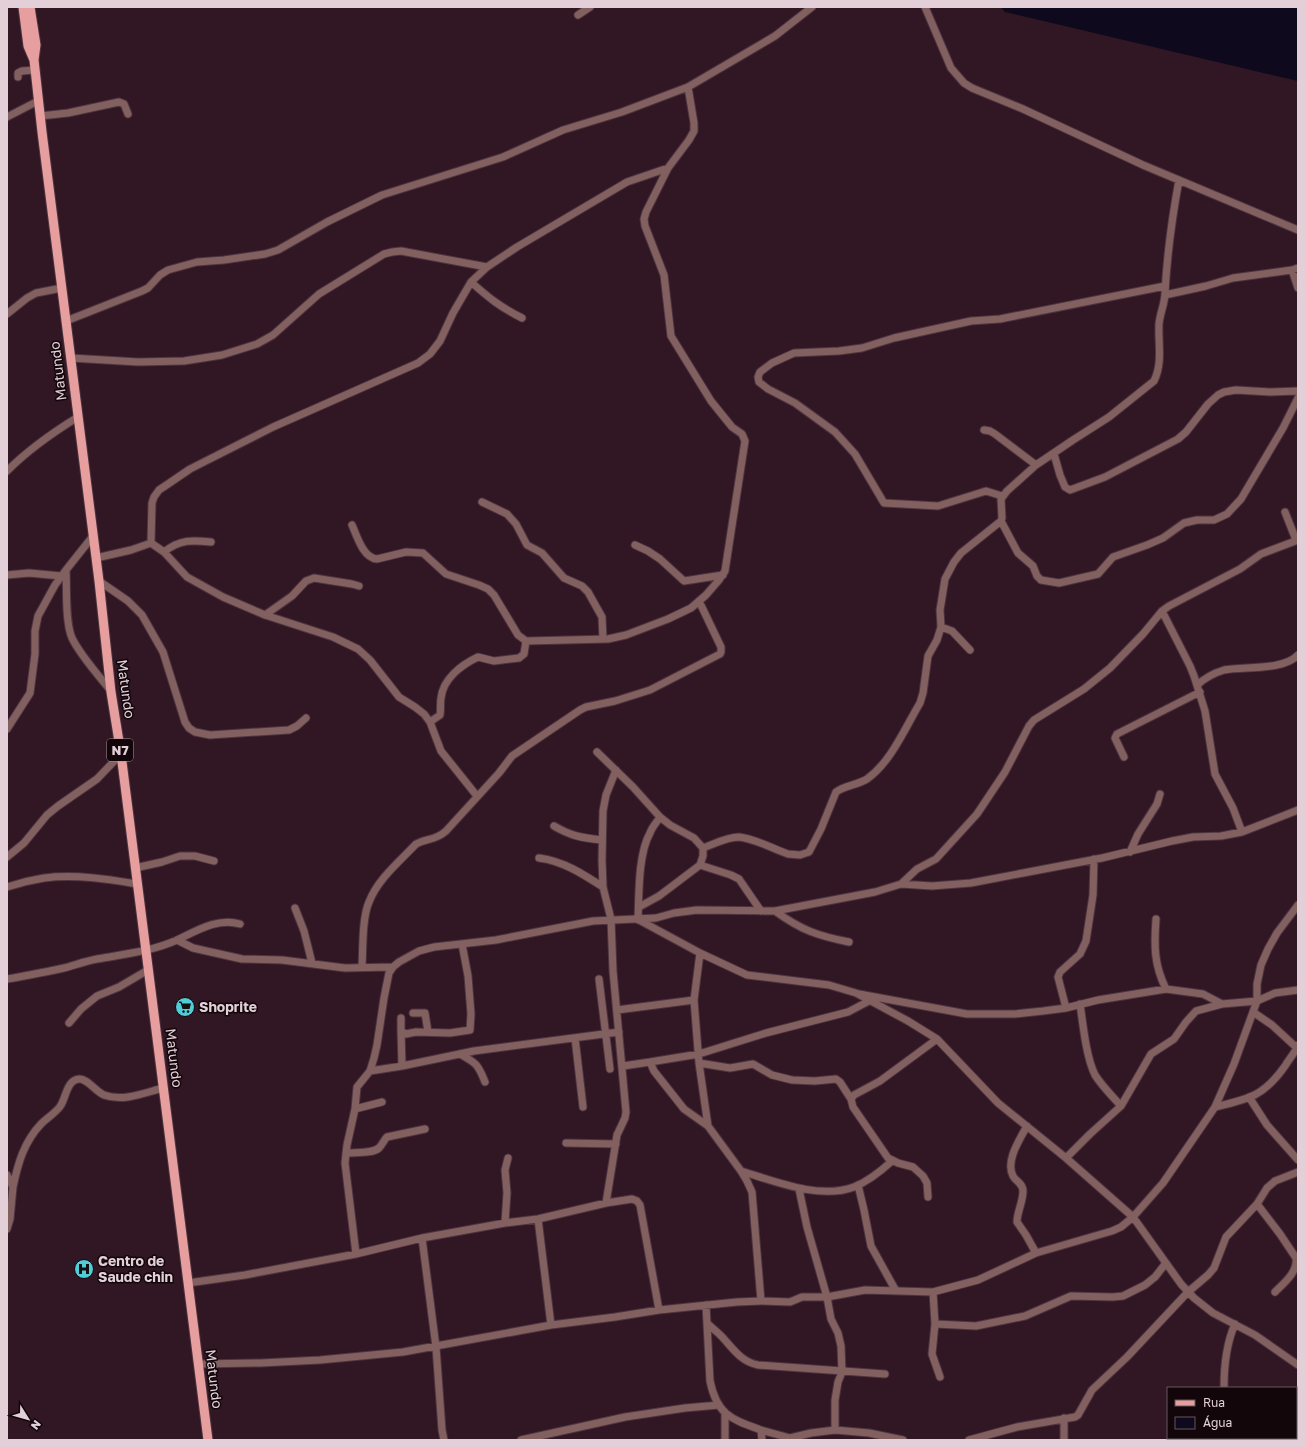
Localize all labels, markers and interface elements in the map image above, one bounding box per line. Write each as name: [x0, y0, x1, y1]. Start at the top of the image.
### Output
street label: Matundo: [45, 340, 70, 402]
street label: Matundo: [114, 658, 139, 720]
road number: N7: [107, 739, 133, 761]
supermarket icon: Shoprite: [174, 996, 196, 1018]
place label: Shoprite: [199, 998, 257, 1015]
street label: Matundo: [162, 1027, 187, 1089]
place label: Centro de Saude chin: [98, 1252, 173, 1285]
hospital icon: Centro de Saude chin: [73, 1258, 95, 1280]
street label: Matundo: [202, 1348, 227, 1410]
legend: [1167, 1387, 1297, 1439]
text: Rua: [1203, 1395, 1225, 1410]
north arrow: [8, 1399, 48, 1439]
text: Água: [1203, 1415, 1232, 1430]
text: N: [29, 1418, 44, 1433]

